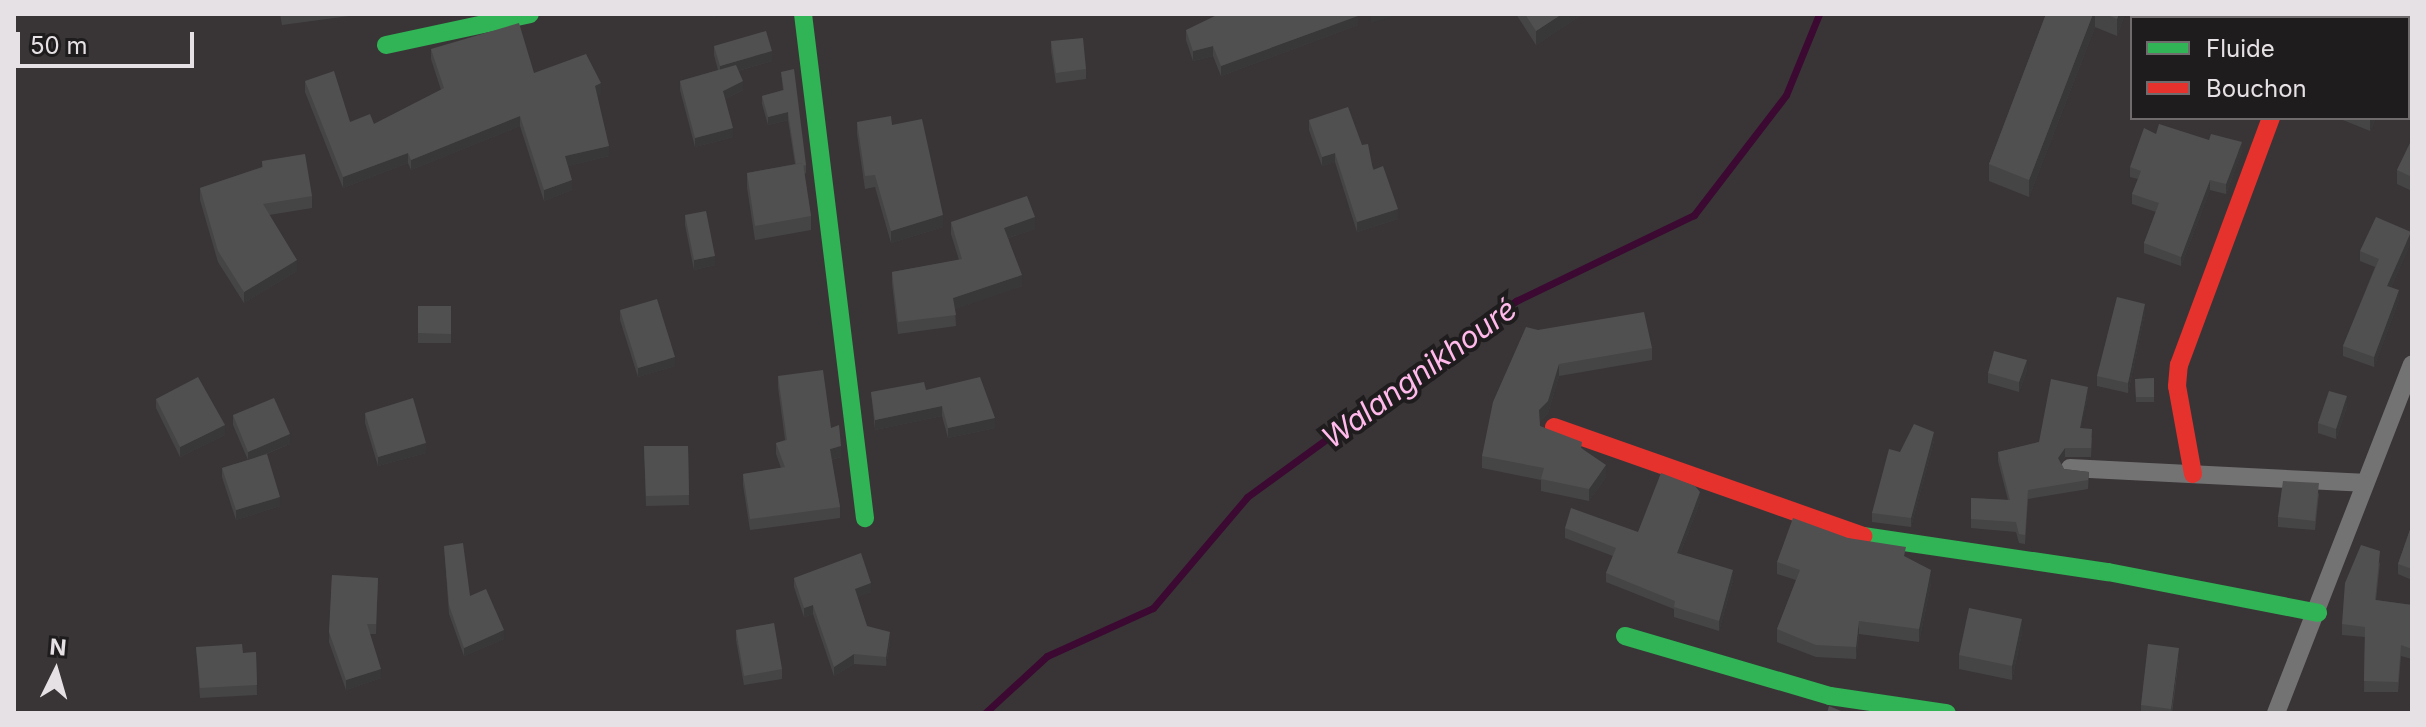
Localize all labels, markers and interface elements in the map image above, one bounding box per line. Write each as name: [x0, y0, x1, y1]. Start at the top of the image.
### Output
scale bar: [20, 16, 198, 66]
legend: [2130, 16, 2410, 120]
text: 50 m: [30, 31, 88, 60]
text: Fluide: [2206, 34, 2275, 63]
text: Bouchon: [2206, 74, 2307, 103]
water label: Walangnikhouré: [1315, 290, 1523, 456]
north arrow: [16, 631, 96, 711]
text: N: [49, 633, 68, 661]

